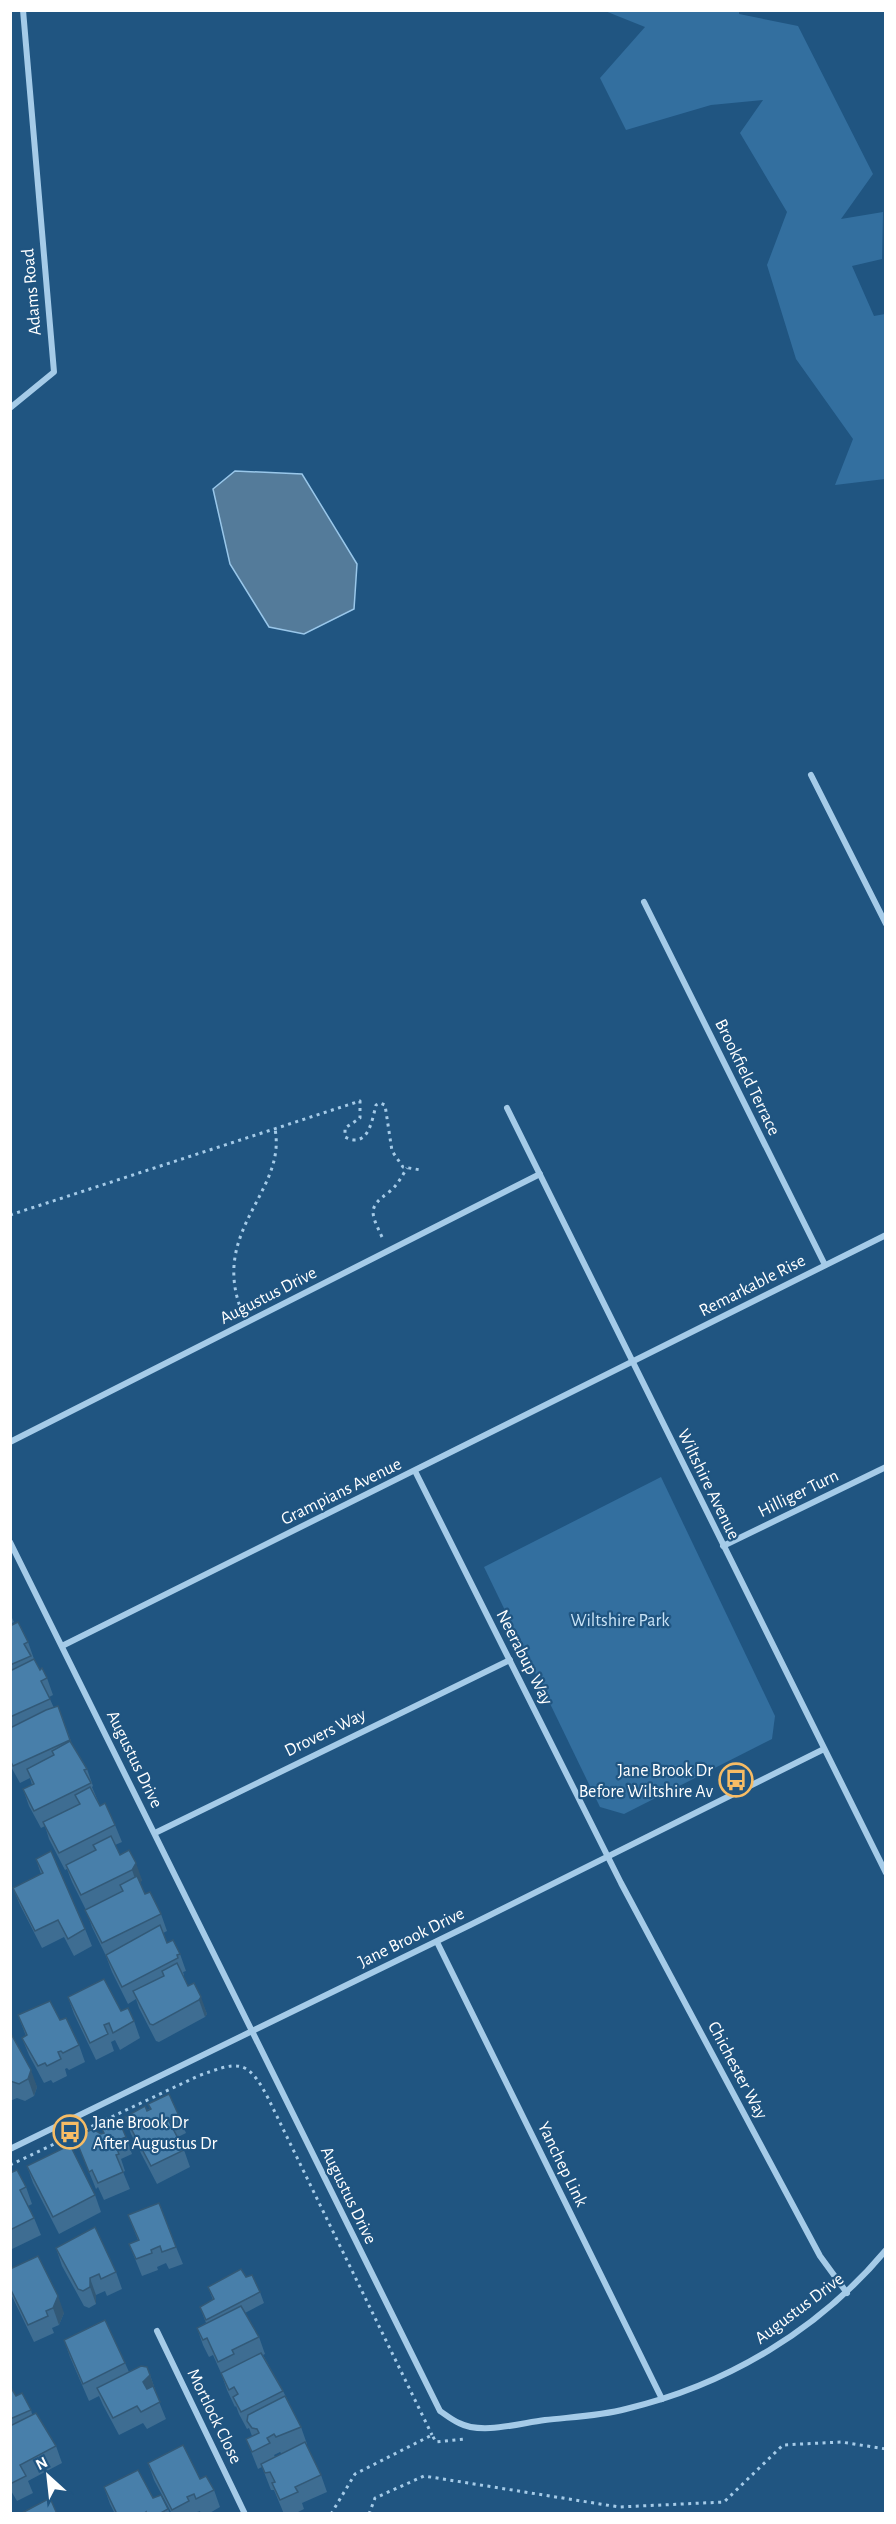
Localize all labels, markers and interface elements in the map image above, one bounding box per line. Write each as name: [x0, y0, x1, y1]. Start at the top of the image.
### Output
street label: Adams Road: [19, 248, 45, 336]
street label: Brookfield Terrace: [711, 1016, 783, 1139]
street label: Remarkable Rise: [696, 1251, 808, 1320]
street label: Augustus Drive: [217, 1264, 320, 1328]
street label: Wiltshire Avenue: [674, 1426, 743, 1543]
street label: Grampians Avenue: [278, 1455, 405, 1529]
street label: Hilliger Turn: [755, 1467, 842, 1521]
street label: Neerabup Way: [493, 1607, 556, 1708]
park label: Wiltshire Park: [570, 1612, 670, 1630]
street label: Drovers Way: [282, 1705, 369, 1760]
street label: Augustus Drive: [103, 1708, 165, 1811]
place label: Jane Brook Dr Before Wiltshire Av: [579, 1762, 713, 1801]
bus stop icon: Jane Brook Dr Before Wiltshire Av: [718, 1762, 754, 1798]
street label: Jane Brook Drive: [356, 1904, 467, 1971]
street label: Chichester Way: [704, 2019, 771, 2123]
bus stop icon: Jane Brook Dr After Augustus Dr: [52, 2114, 88, 2150]
place label: Jane Brook Dr After Augustus Dr: [93, 2114, 218, 2153]
street label: Yanchep Link: [534, 2119, 591, 2210]
street label: Augustus Drive: [317, 2144, 379, 2247]
street label: Augustus Drive: [752, 2270, 847, 2348]
street label: Mortlock Close: [183, 2366, 245, 2467]
north arrow: [18, 2446, 78, 2506]
text: N: [33, 2454, 50, 2473]

